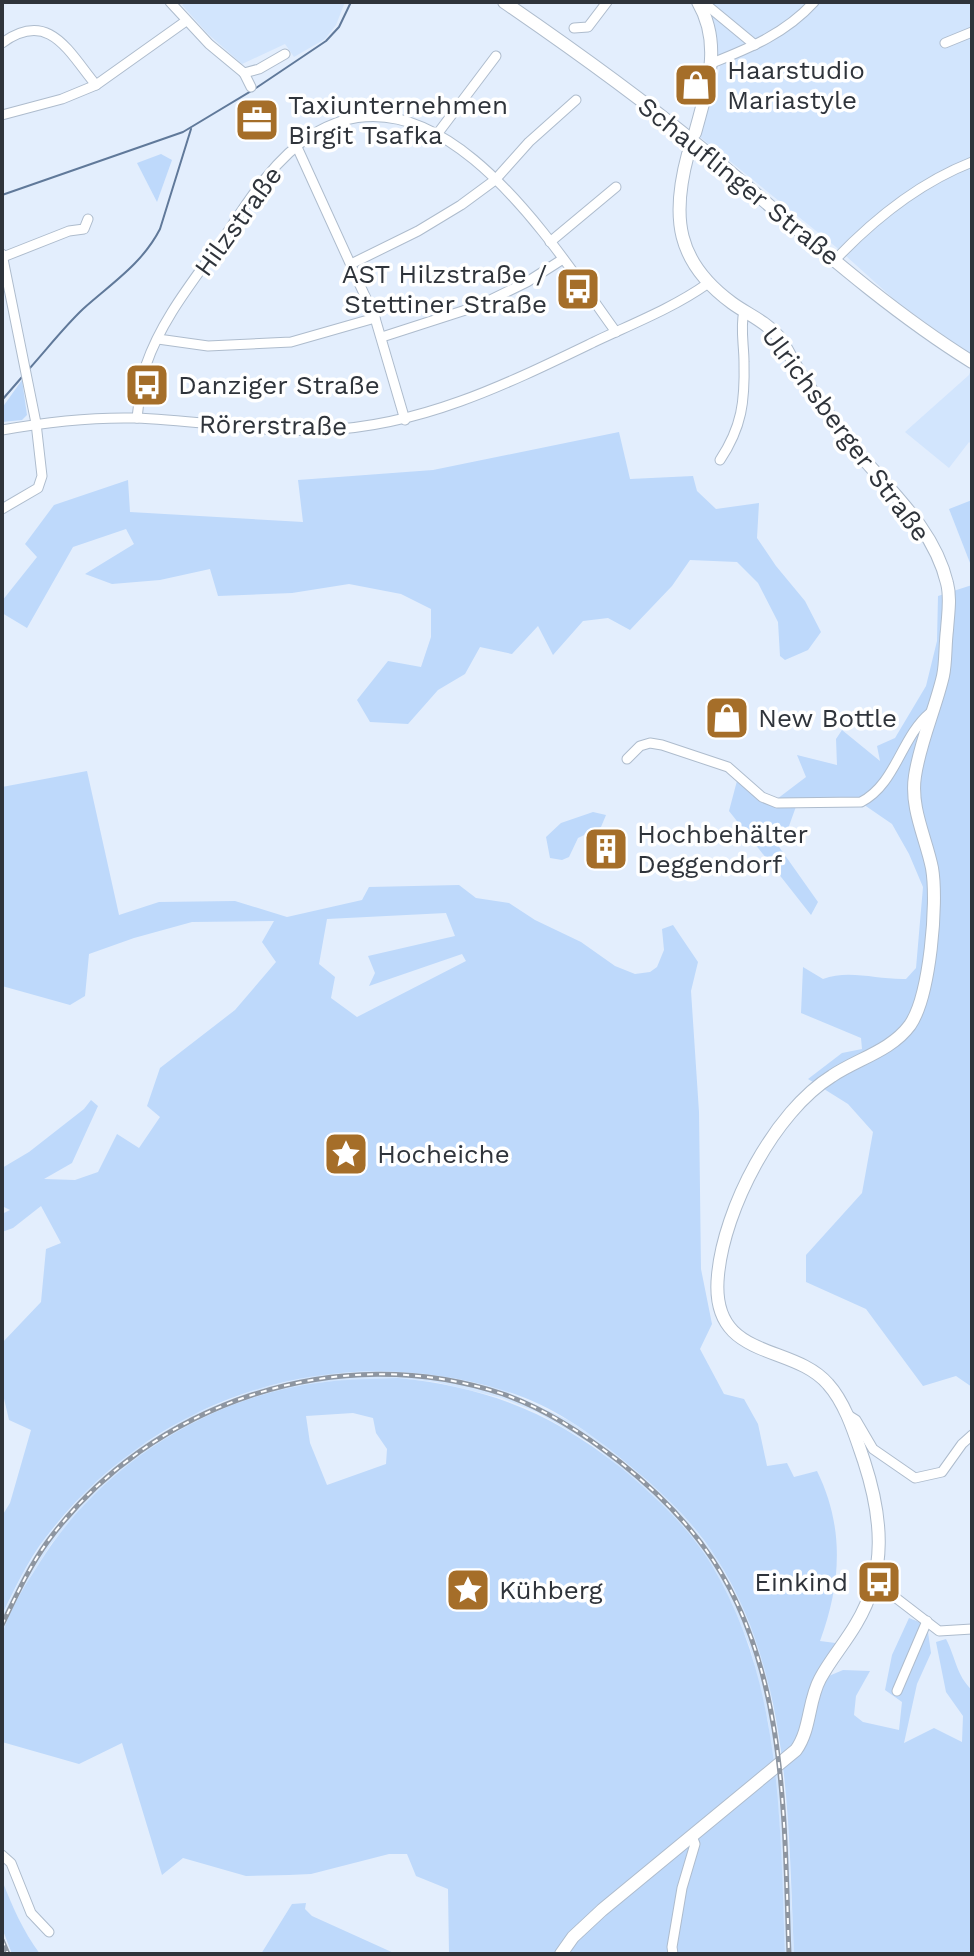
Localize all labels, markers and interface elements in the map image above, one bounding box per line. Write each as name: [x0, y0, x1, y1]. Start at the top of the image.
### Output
place label: Haarstudio Mariastyle: [727, 55, 865, 115]
shop icon: Haarstudio Mariastyle: [672, 61, 720, 109]
place label: Taxiunternehmen Birgit Tsafka: [288, 90, 508, 150]
street label: Schauflinger Straße: [632, 91, 846, 271]
office icon: Taxiunternehmen Birgit Tsafka: [233, 96, 281, 144]
street label: Hilzstraße: [188, 160, 288, 282]
place label: AST Hilzstraße / Stettiner Straße: [342, 259, 547, 319]
bus stop icon: AST Hilzstraße / Stettiner Straße: [554, 265, 602, 313]
street label: Ulrichsberger Straße: [756, 321, 936, 547]
bus stop icon: Danziger Straße: [123, 361, 171, 409]
place label: Danziger Straße: [178, 370, 380, 400]
street label: Rörerstraße: [199, 409, 347, 441]
shop icon: New Bottle: [703, 694, 751, 742]
place label: New Bottle: [758, 703, 897, 733]
place label: Hochbehälter Deggendorf: [637, 819, 808, 879]
building icon: Hochbehälter Deggendorf: [582, 825, 630, 873]
place icon: Hocheiche: [322, 1130, 370, 1178]
place label: Hocheiche: [377, 1139, 510, 1169]
bus stop icon: Einkind: [855, 1558, 903, 1606]
place icon: Kühberg: [444, 1566, 492, 1614]
place label: Einkind: [754, 1567, 848, 1597]
place label: Kühberg: [499, 1575, 603, 1605]

